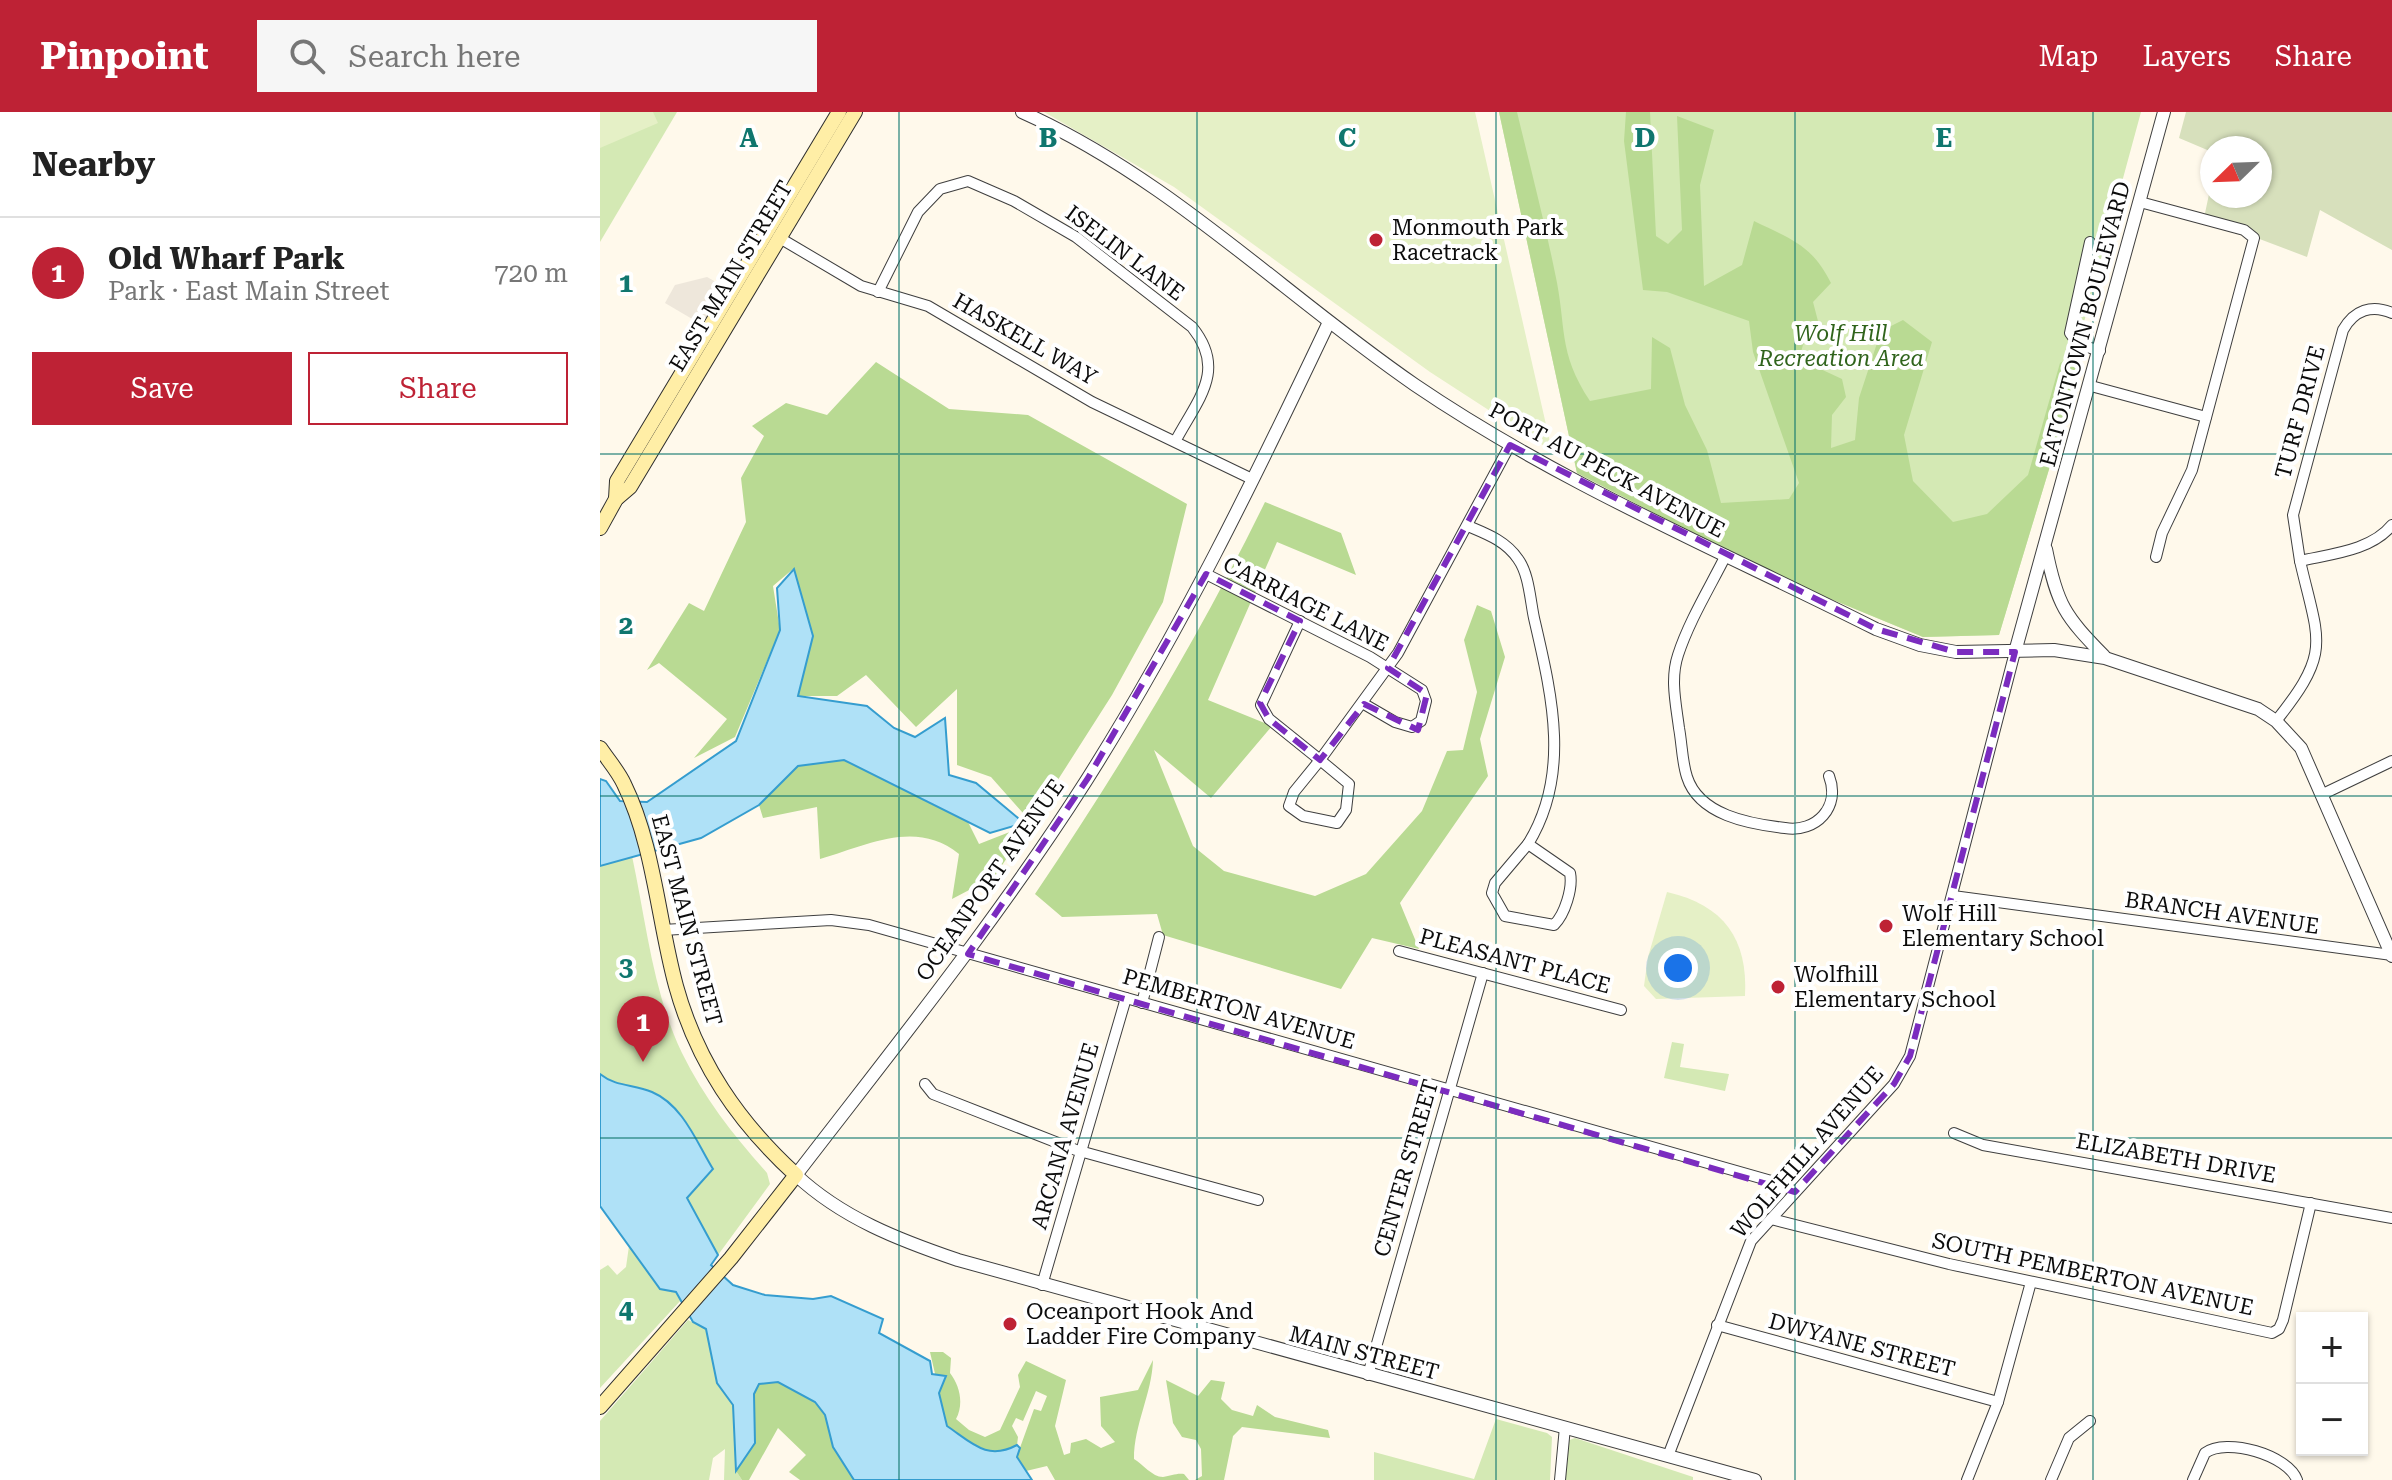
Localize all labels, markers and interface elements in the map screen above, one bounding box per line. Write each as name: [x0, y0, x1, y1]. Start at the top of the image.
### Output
search box: [257, 20, 817, 92]
text: Pinpoint: [40, 34, 209, 78]
icon: search: [285, 34, 329, 78]
text: Search here: [349, 39, 520, 74]
text: Map: [2039, 40, 2098, 73]
text: Layers: [2142, 40, 2231, 73]
text: Share: [2275, 40, 2352, 73]
text: A: [740, 123, 759, 153]
text: B: [1039, 123, 1057, 153]
text: C: [1338, 123, 1356, 153]
text: D: [1635, 123, 1655, 153]
text: E: [1936, 123, 1952, 153]
north arrow: [2200, 136, 2272, 208]
text: Nearby: [32, 144, 155, 184]
street label: EAST MAIN STREET: [664, 176, 798, 376]
street label: EATONTOWN BOULEVARD: [2035, 179, 2135, 469]
street label: ISELIN LANE: [1061, 200, 1189, 306]
place label: Monmouth Park Racetrack: [1392, 215, 1564, 265]
marker: Monmouth Park Racetrack: [1367, 231, 1385, 249]
text: Old Wharf Park: [108, 241, 345, 276]
text: 1: [51, 258, 65, 288]
text: 720 m: [494, 258, 568, 288]
text: 1: [619, 268, 633, 298]
text: Park · East Main Street: [108, 276, 389, 306]
street label: HASKELL WAY: [949, 288, 1101, 390]
park label: Wolf Hill Recreation Area: [1757, 321, 1924, 371]
street label: TURF DRIVE: [2270, 343, 2330, 481]
button: Save: [32, 352, 292, 425]
button: Share: [308, 352, 568, 425]
street label: PORT AU PECK AVENUE: [1485, 397, 1729, 543]
street label: CARRIAGE LANE: [1219, 551, 1393, 657]
text: 2: [619, 610, 633, 640]
street label: OCEANPORT AVENUE: [911, 774, 1069, 986]
street label: EAST MAIN STREET: [647, 812, 727, 1028]
street label: BRANCH AVENUE: [2123, 887, 2321, 939]
place label: Wolf Hill Elementary School: [1902, 901, 2104, 951]
marker: Wolf Hill Elementary School: [1877, 917, 1895, 935]
street label: PLEASANT PLACE: [1417, 923, 1613, 999]
your location: [1658, 948, 1698, 988]
text: 3: [619, 952, 633, 982]
place label: Wolfhill Elementary School: [1794, 962, 1996, 1012]
street label: PEMBERTON AVENUE: [1120, 964, 1358, 1054]
marker: Wolfhill Elementary School: [1769, 978, 1787, 996]
pin: 1: [617, 996, 669, 1062]
street label: ARCANA AVENUE: [1026, 1040, 1104, 1232]
street label: WOLFHILL AVENUE: [1726, 1061, 1888, 1243]
street label: CENTER STREET: [1369, 1076, 1443, 1260]
street label: ELIZABETH DRIVE: [2074, 1128, 2278, 1188]
street label: SOUTH PEMBERTON AVENUE: [1930, 1228, 2256, 1320]
text: 4: [619, 1294, 634, 1324]
place label: Oceanport Hook And Ladder Fire Company: [1026, 1299, 1256, 1349]
street label: DWYANE STREET: [1766, 1308, 1958, 1382]
map controls: [2296, 1312, 2368, 1456]
button: +: [2296, 1312, 2368, 1384]
marker: Oceanport Hook And Ladder Fire Company: [1001, 1315, 1019, 1333]
street label: MAIN STREET: [1286, 1321, 1442, 1385]
button: −: [2296, 1384, 2368, 1456]

